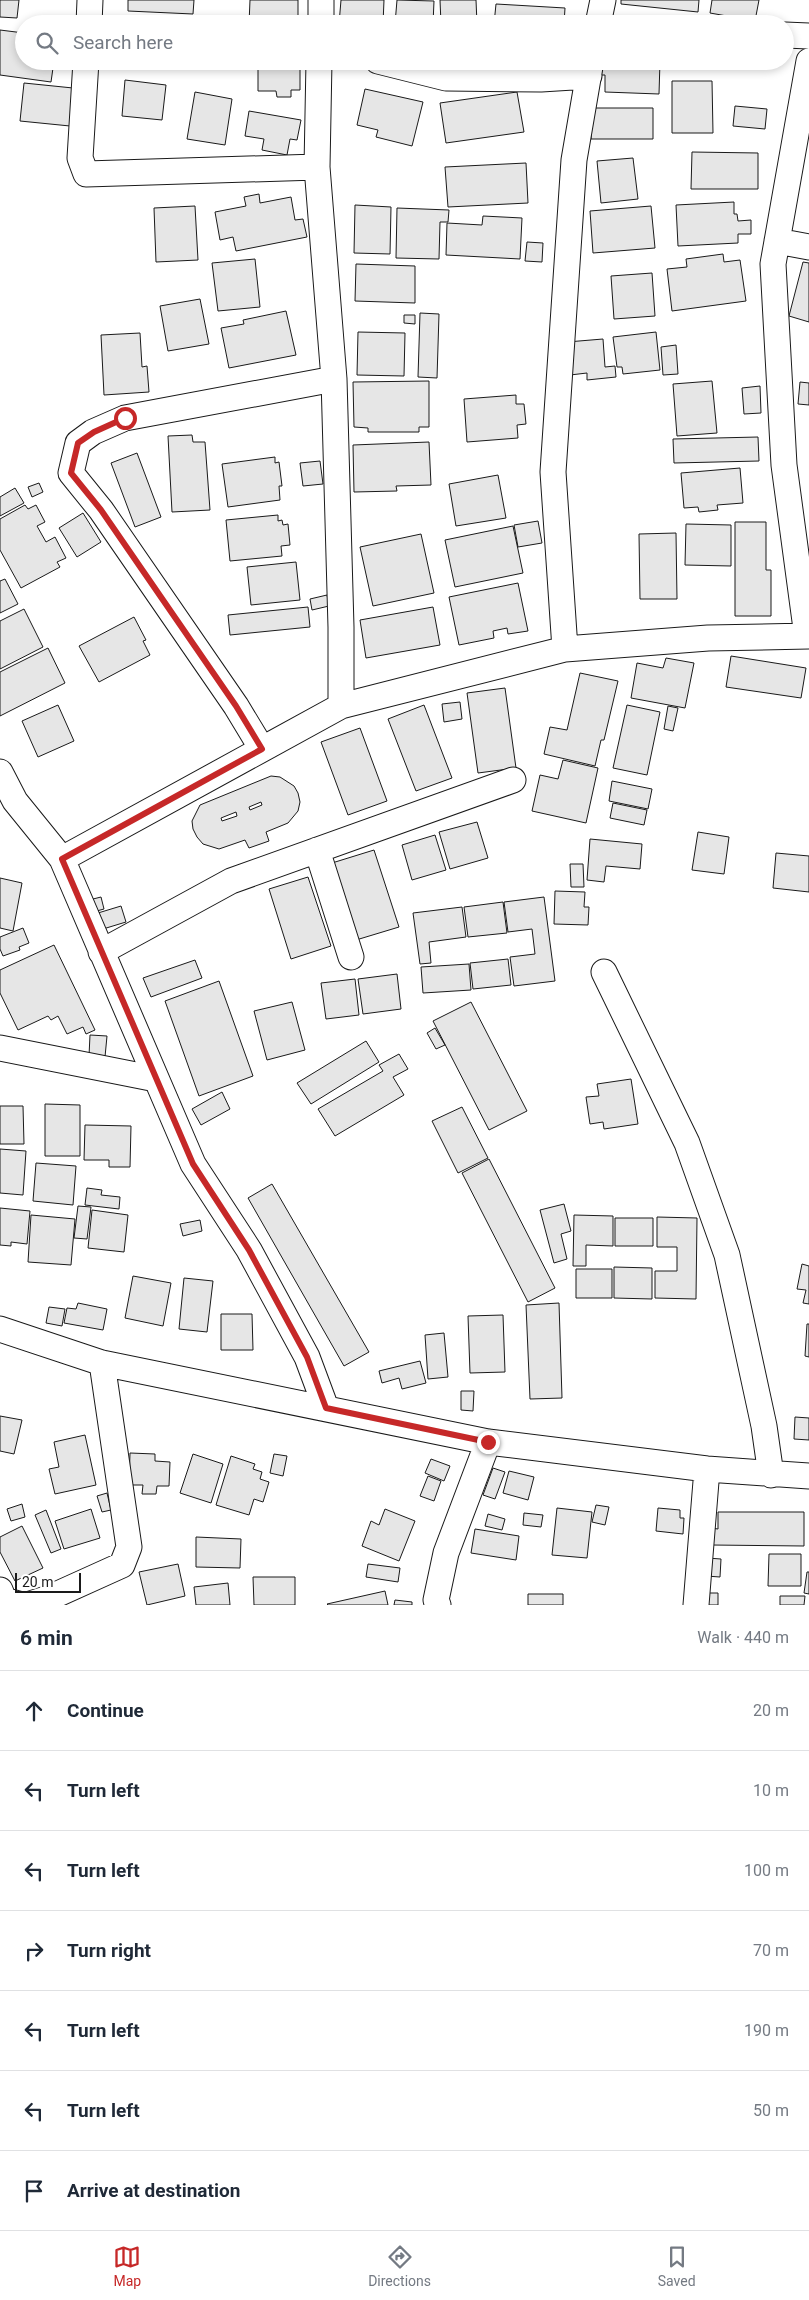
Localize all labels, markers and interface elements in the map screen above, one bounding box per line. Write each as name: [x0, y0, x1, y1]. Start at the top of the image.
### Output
search box: [15, 15, 794, 70]
icon: search: [33, 29, 61, 57]
text: Search here: [73, 31, 173, 54]
route start: [114, 407, 137, 430]
route end: [477, 1431, 500, 1454]
scale bar: [15, 1570, 81, 1593]
text: 20 m: [22, 1574, 54, 1590]
text: 6 min: [20, 1626, 73, 1650]
text: Walk · 440 m: [697, 1628, 789, 1647]
icon: ahead: [20, 1697, 48, 1725]
text: Continue: [67, 1699, 144, 1722]
text: 20 m: [753, 1701, 789, 1720]
icon: left: [20, 1777, 48, 1805]
text: Turn left: [67, 1779, 140, 1802]
text: 10 m: [753, 1781, 789, 1800]
icon: left: [20, 1857, 48, 1885]
text: Turn left: [67, 1859, 140, 1882]
text: 100 m: [744, 1861, 789, 1880]
icon: right: [20, 1937, 48, 1965]
text: Turn right: [67, 1939, 151, 1962]
text: 70 m: [753, 1941, 789, 1960]
icon: left: [20, 2017, 48, 2045]
text: Turn left: [67, 2019, 140, 2042]
text: 190 m: [744, 2021, 789, 2040]
icon: left: [20, 2097, 48, 2125]
text: Turn left: [67, 2099, 140, 2122]
text: 50 m: [753, 2101, 789, 2120]
icon: arrive: [20, 2177, 48, 2205]
text: Arrive at destination: [67, 2179, 240, 2202]
tab: Map: [113, 2243, 141, 2289]
tab: Directions: [368, 2243, 431, 2289]
tab: Saved: [658, 2243, 696, 2289]

